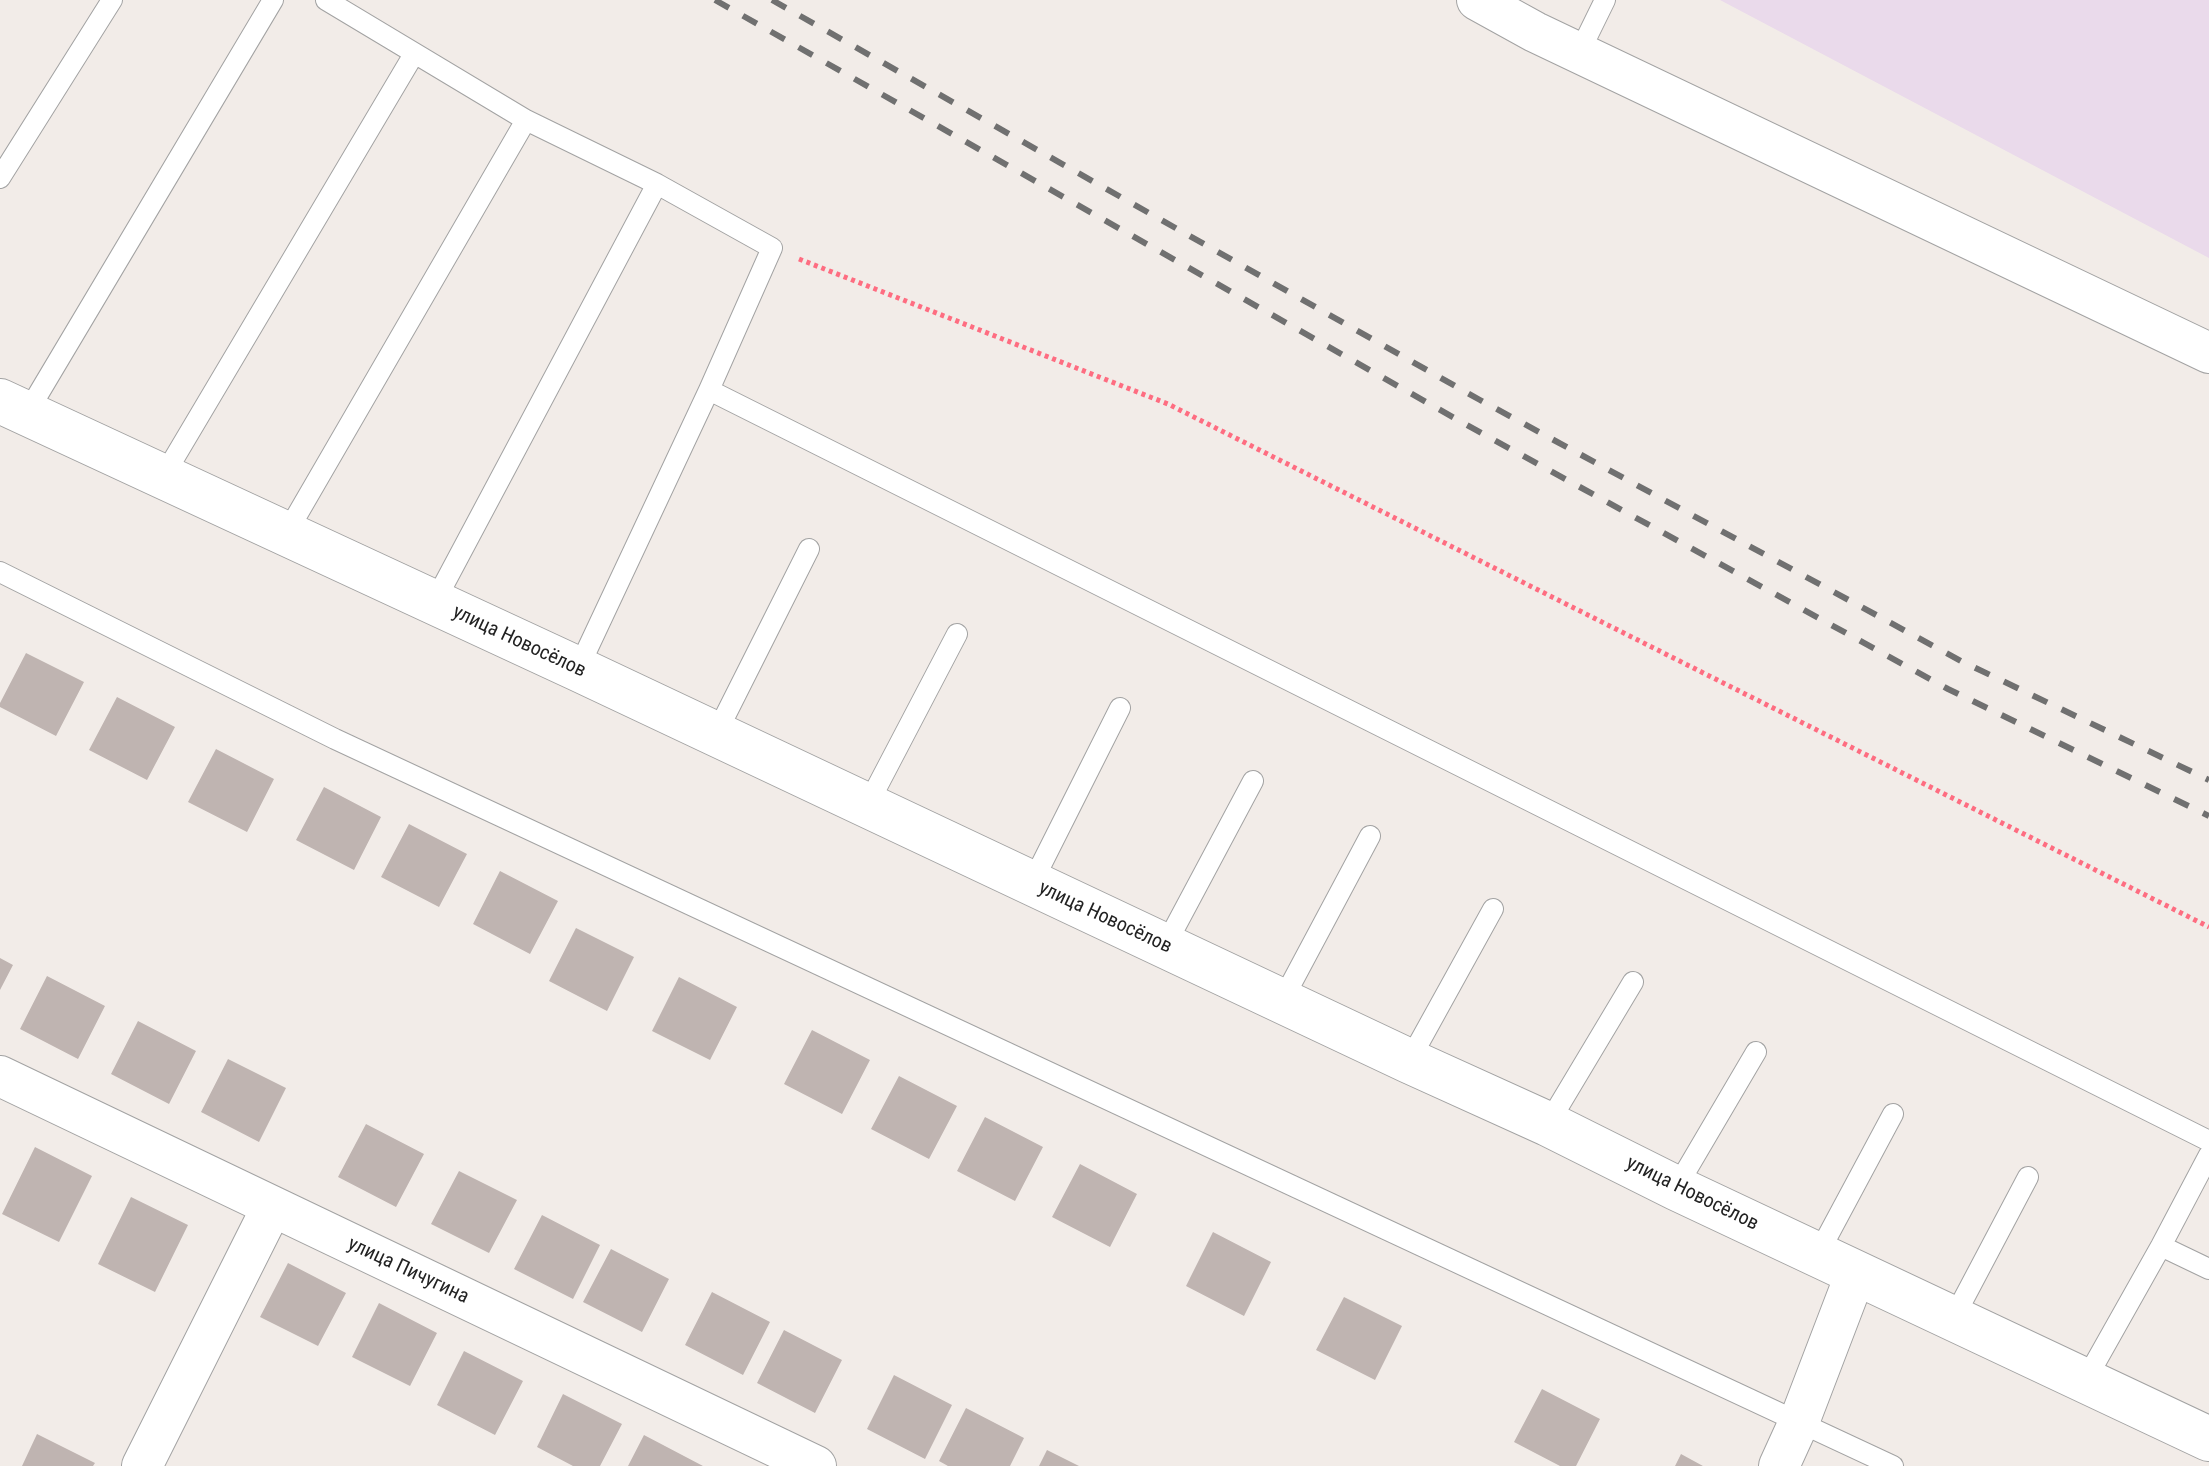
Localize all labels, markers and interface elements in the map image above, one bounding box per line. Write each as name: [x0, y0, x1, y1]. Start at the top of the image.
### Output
street label: улица Новосёлов: [448, 601, 590, 683]
street label: улица Новосёлов: [1034, 877, 1176, 959]
street label: улица Новосёлов: [1622, 1152, 1762, 1236]
street label: улица Пичугина: [344, 1232, 472, 1310]

